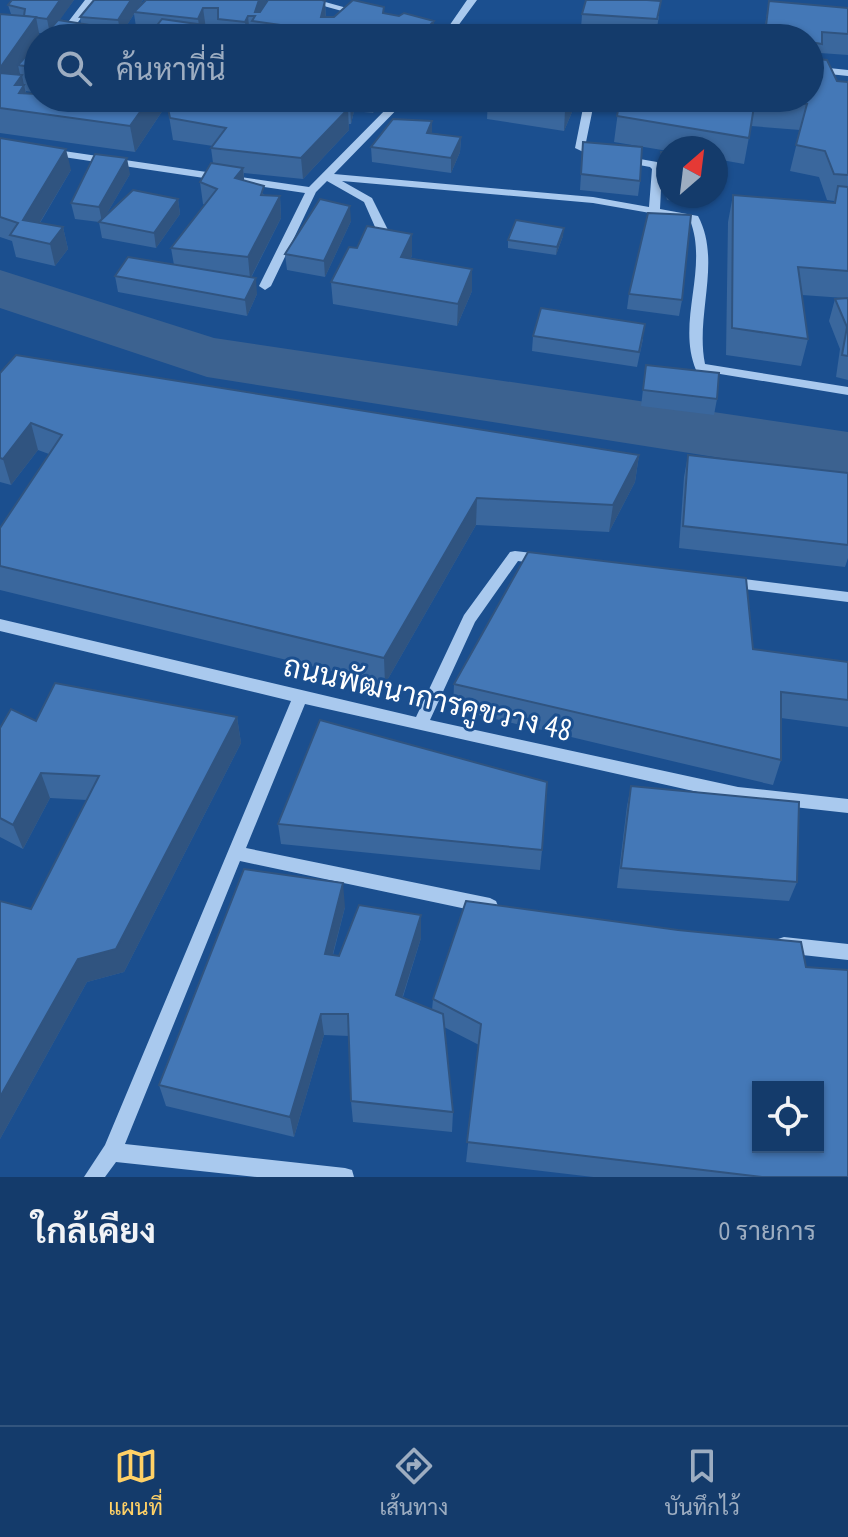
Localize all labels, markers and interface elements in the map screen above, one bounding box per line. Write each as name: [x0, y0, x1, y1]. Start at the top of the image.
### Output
search box: [24, 24, 824, 112]
icon: search: [52, 46, 96, 90]
text: ค้นหาที่นี่: [116, 49, 226, 88]
north arrow: [656, 136, 728, 208]
street label: ถนนพัฒนาการคูขวาง 48: [279, 645, 576, 751]
map controls: [752, 1081, 824, 1153]
button: locate: [752, 1081, 824, 1153]
text: ใกล้เคียง: [32, 1208, 156, 1252]
text: 0 รายการ: [719, 1214, 816, 1247]
tab: แผนที่: [108, 1444, 163, 1521]
tab: เส้นทาง: [379, 1444, 448, 1521]
tab: บันทึกไว้: [665, 1444, 740, 1521]

